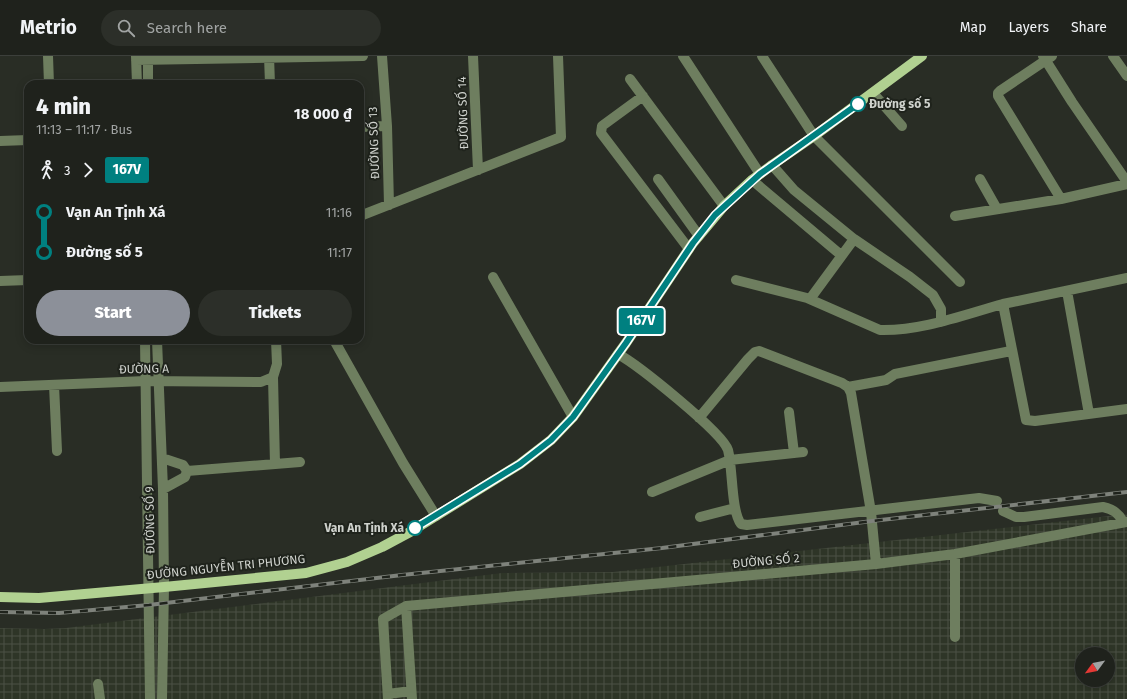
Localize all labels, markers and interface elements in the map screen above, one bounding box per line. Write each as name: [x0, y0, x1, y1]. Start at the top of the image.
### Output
search box: [101, 10, 381, 46]
text: Metrio: [20, 16, 77, 39]
icon: search: [115, 17, 137, 39]
text: Search here: [147, 19, 227, 37]
text: Map: [960, 19, 986, 36]
text: Layers: [1008, 19, 1049, 36]
text: Share: [1071, 19, 1107, 36]
street label: ĐƯỜNG SỐ 14: [452, 76, 471, 150]
text: 4 min: [36, 93, 91, 120]
place label: Đường số 5: [869, 95, 931, 111]
marker: Đường số 5: [850, 96, 866, 112]
text: 18 000 ₫: [294, 105, 352, 123]
street label: ĐƯỜNG SỐ 13: [363, 107, 382, 180]
text: 11:13 – 11:17 · Bus: [36, 122, 132, 137]
icon: walk: [36, 159, 58, 181]
icon: forward: [77, 159, 99, 181]
text: 167V: [113, 161, 141, 178]
text: 3: [64, 163, 71, 178]
text: Vạn An Tịnh Xá: [66, 203, 165, 221]
text: 11:16: [326, 205, 352, 220]
text: Đường số 5: [66, 243, 143, 261]
text: 11:17: [327, 245, 352, 260]
button: Start: [36, 290, 190, 336]
button: Tickets: [198, 290, 352, 336]
line badge: 167V: [613, 308, 669, 334]
text: 167V: [627, 312, 655, 329]
street label: ĐƯỜNG A: [119, 361, 169, 376]
street label: ĐƯỜNG SỐ 9: [139, 486, 158, 554]
marker: Vạn An Tịnh Xá: [407, 520, 423, 536]
place label: Vạn An Tịnh Xá: [323, 521, 404, 535]
street label: ĐƯỜNG SỐ 2: [732, 548, 800, 571]
street label: ĐƯỜNG NGUYỄN TRI PHƯƠNG: [146, 550, 306, 582]
north arrow: [1075, 647, 1115, 687]
map controls: [1075, 647, 1115, 687]

